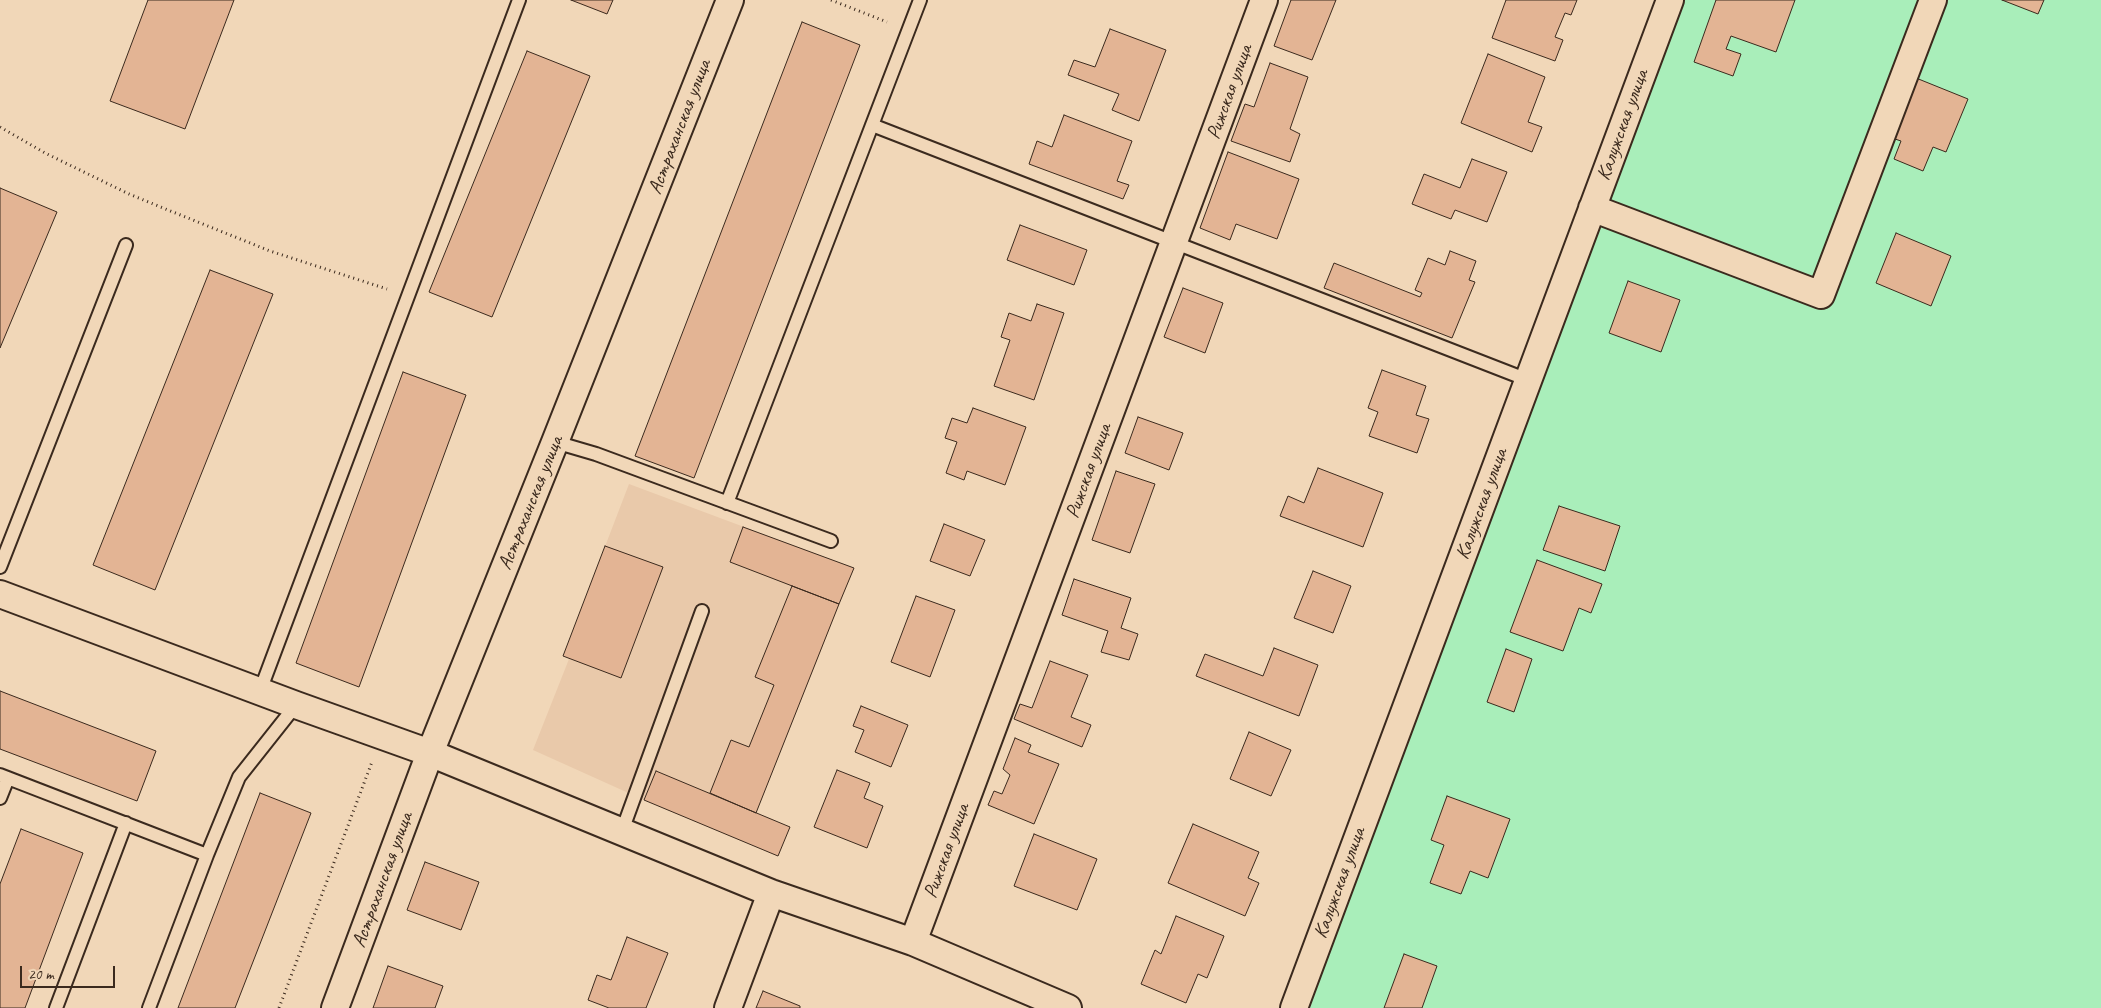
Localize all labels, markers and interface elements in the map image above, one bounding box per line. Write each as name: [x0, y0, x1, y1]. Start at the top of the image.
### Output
street label: Рижская улица: [1202, 41, 1258, 143]
street label: Астраханская улица: [643, 56, 717, 198]
street label: Калужская улица: [1592, 66, 1654, 184]
street label: Рижская улица: [1061, 420, 1117, 522]
street label: Астраханская улица: [493, 433, 569, 573]
street label: Калужская улица: [1451, 445, 1513, 563]
street label: Рижская улица: [919, 800, 975, 902]
street label: Астраханская улица: [347, 809, 419, 951]
street label: Калужская улица: [1309, 824, 1371, 942]
scale bar: [22, 956, 118, 988]
text: 20 m: [28, 965, 54, 984]

